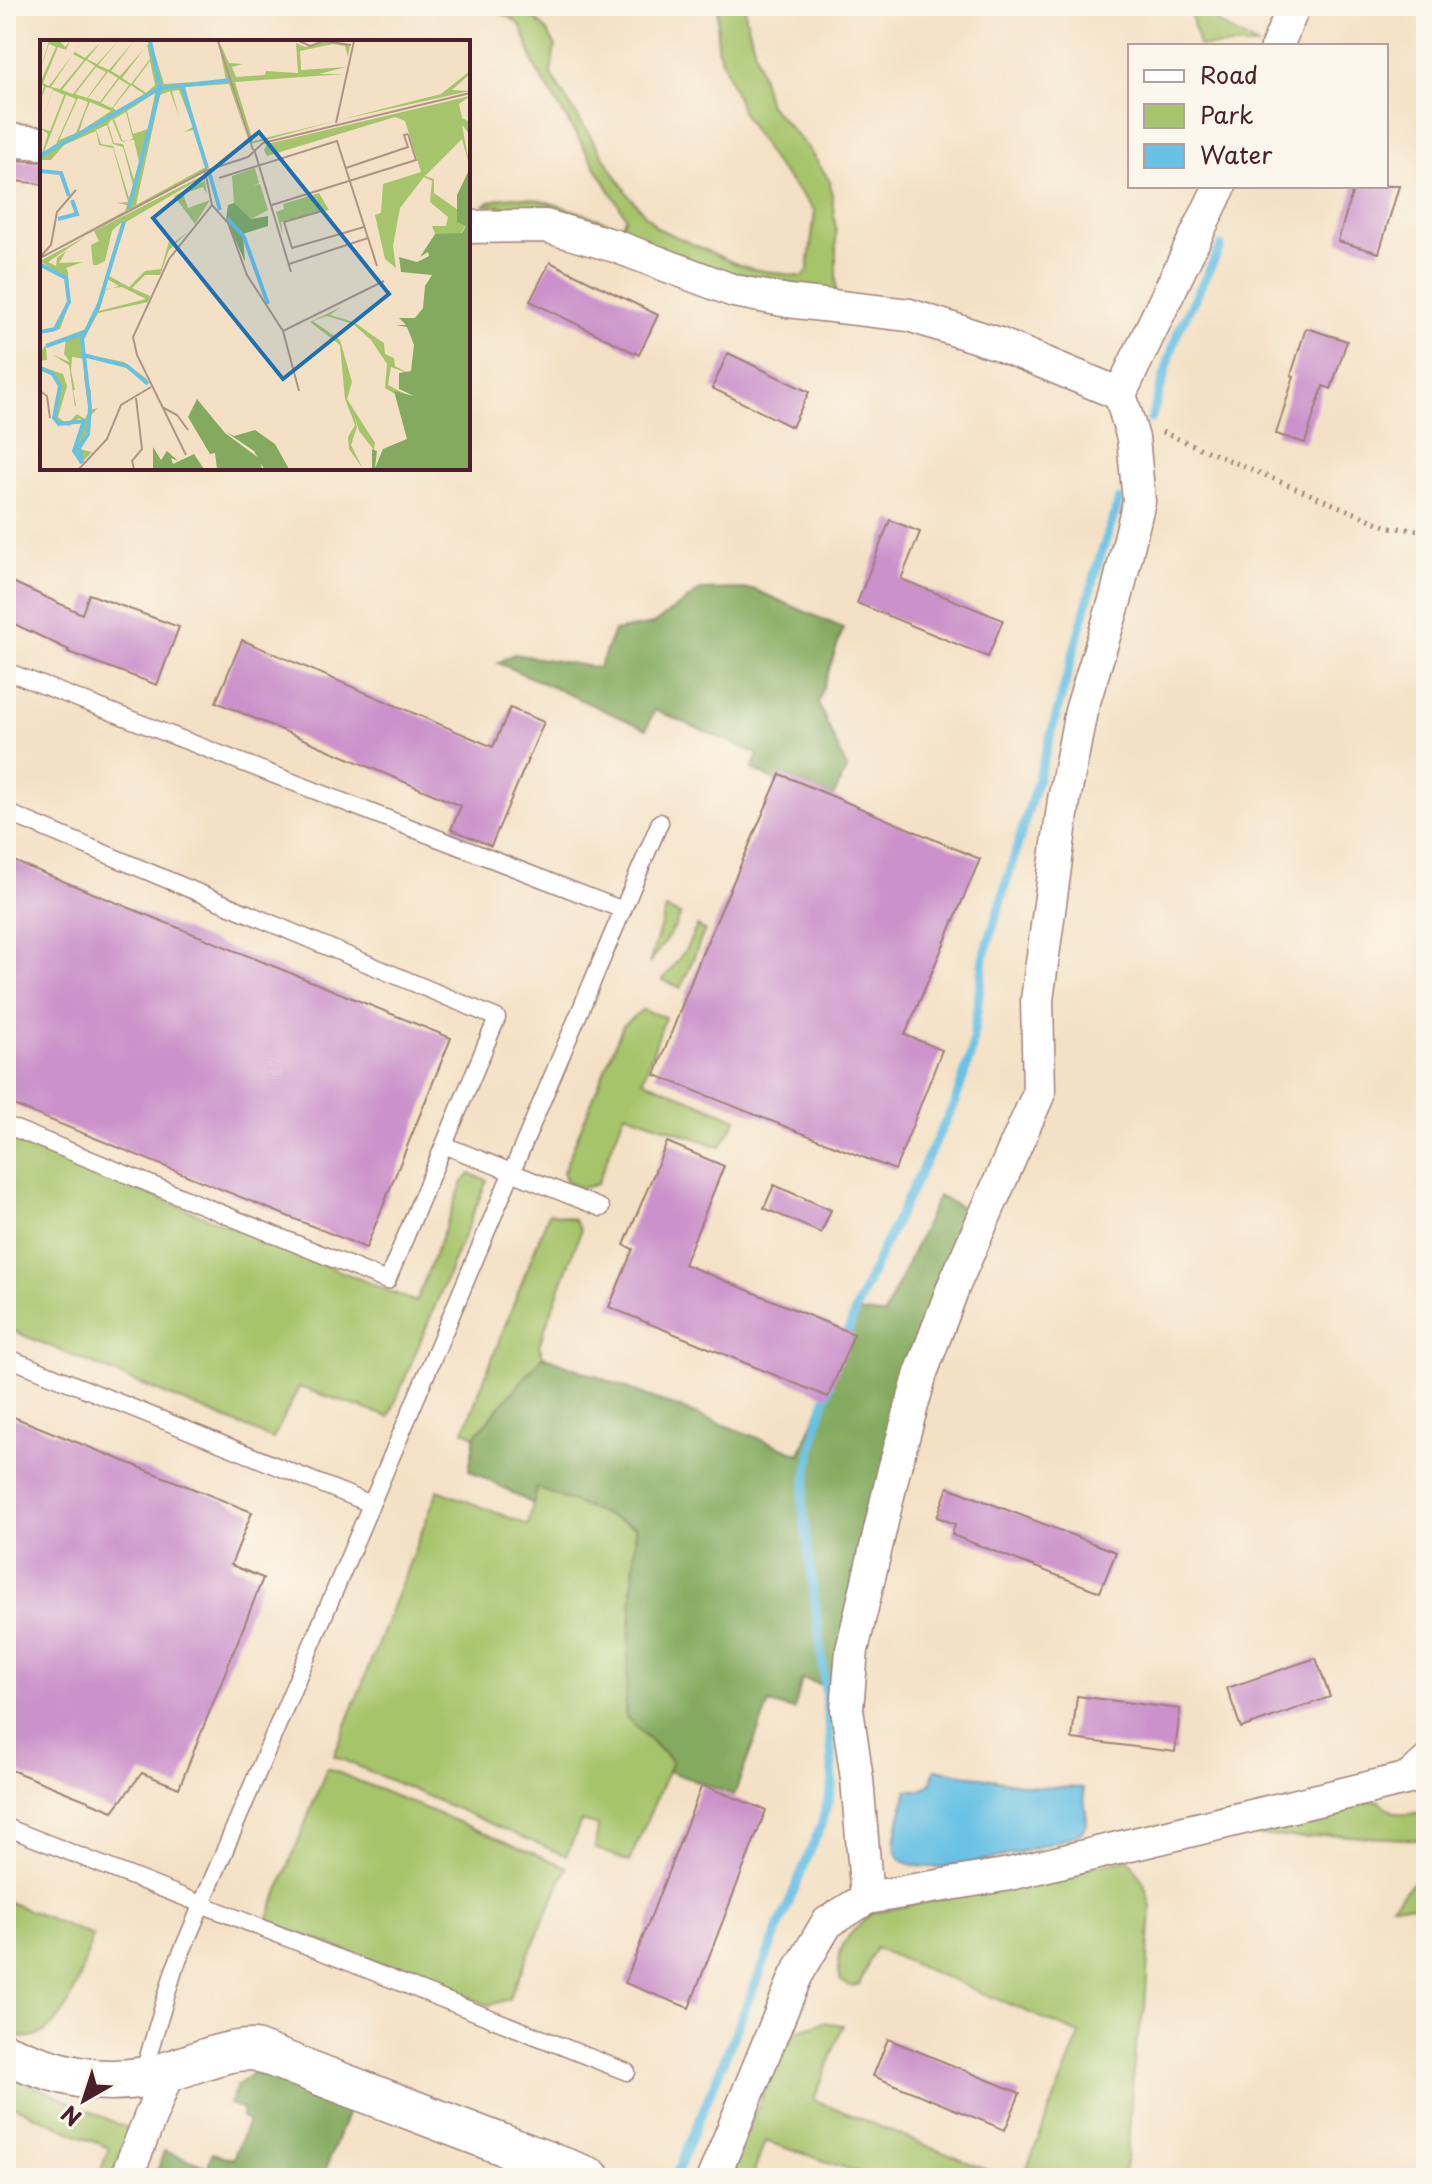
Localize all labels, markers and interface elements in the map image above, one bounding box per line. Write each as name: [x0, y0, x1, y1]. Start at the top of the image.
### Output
inset map: [40, 40, 470, 470]
legend: [1128, 44, 1388, 188]
text: Road: [1200, 56, 1258, 92]
text: Park: [1200, 96, 1254, 132]
text: Water: [1200, 136, 1273, 172]
north arrow: [44, 2060, 124, 2140]
text: N: [53, 2098, 88, 2135]

